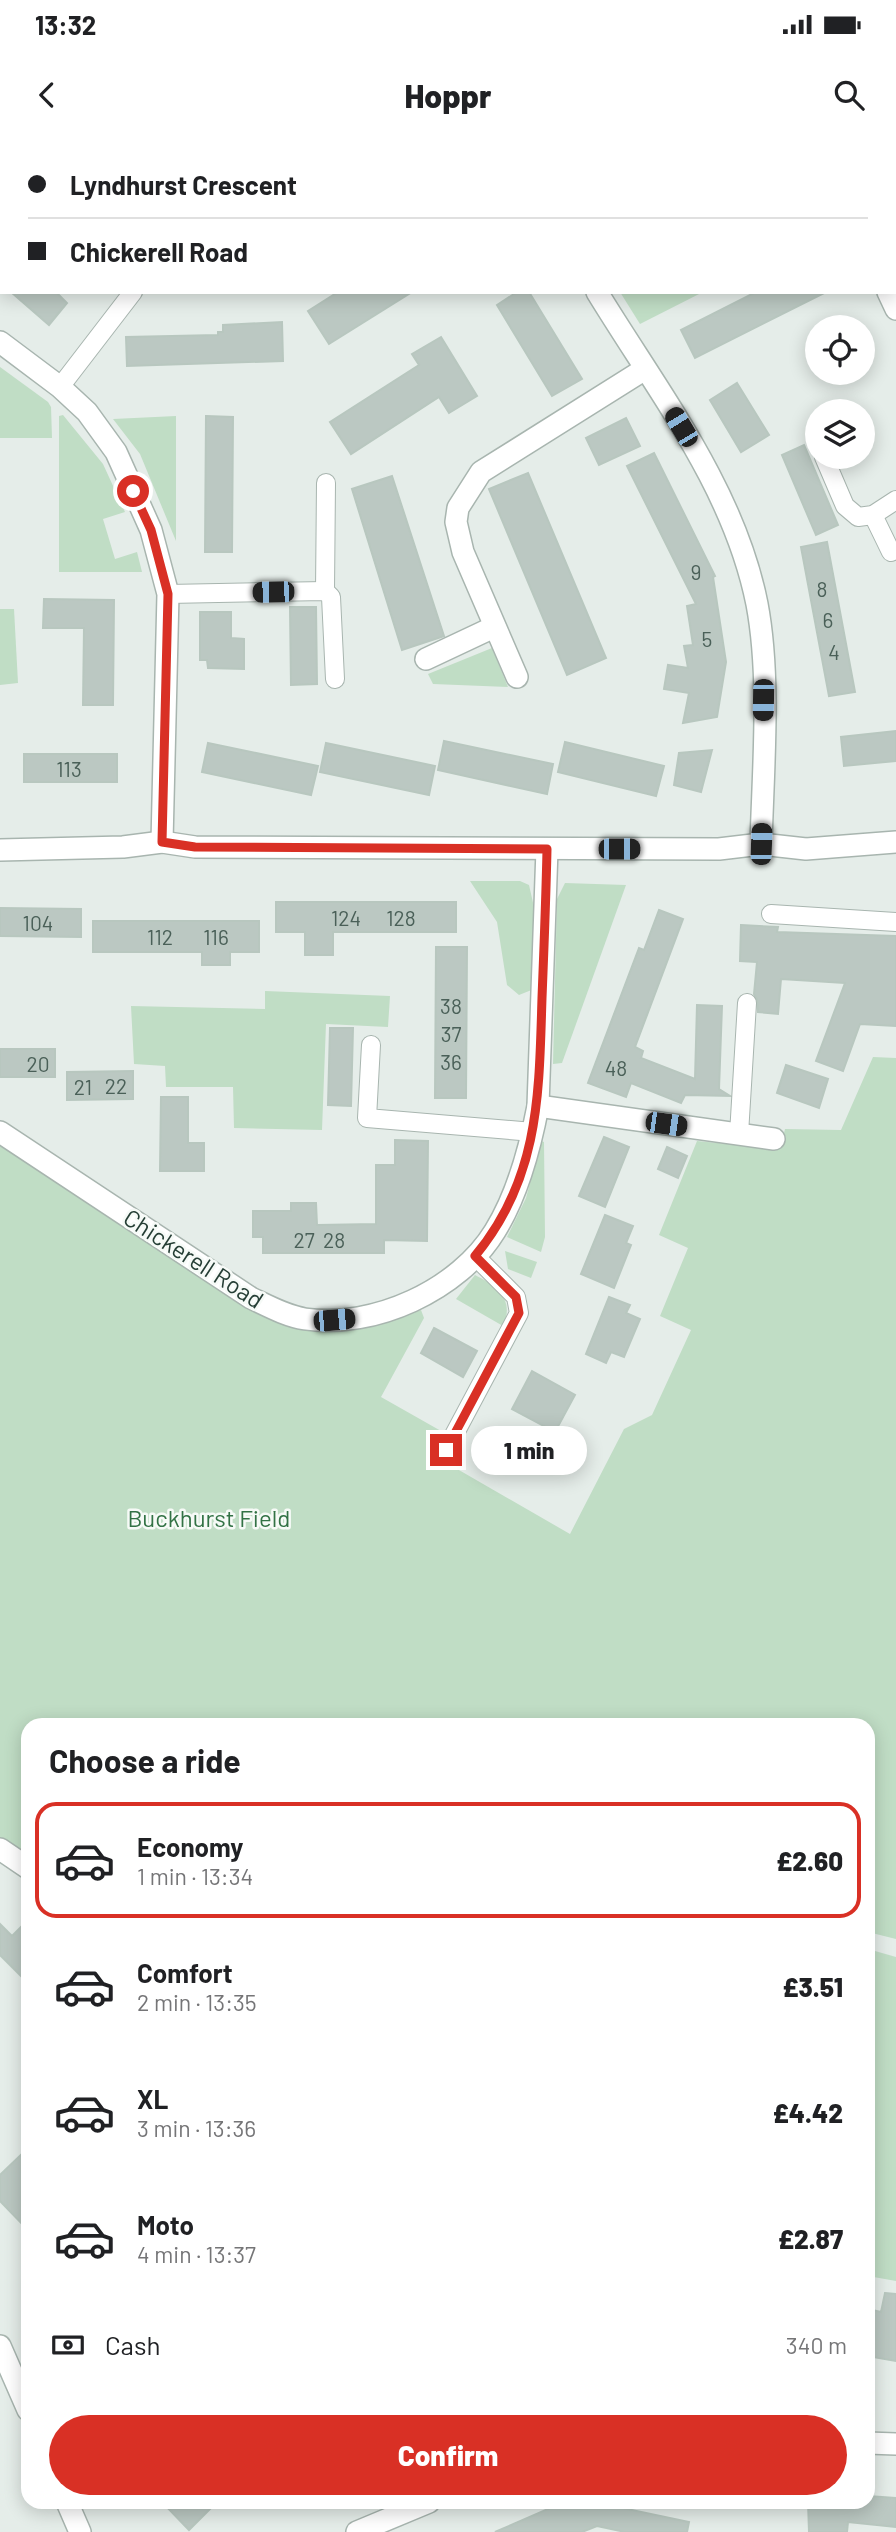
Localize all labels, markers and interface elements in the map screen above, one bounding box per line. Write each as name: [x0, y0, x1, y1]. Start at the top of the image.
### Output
text: 13:32: [35, 9, 96, 40]
icon: back: [28, 76, 66, 114]
text: Hoppr: [405, 76, 491, 114]
icon: search: [830, 76, 868, 114]
text: Lyndhurst Crescent: [70, 169, 297, 200]
text: Chickerell Road: [70, 236, 248, 267]
map controls: [805, 315, 875, 469]
button: locate: [805, 315, 875, 385]
button: layers: [805, 399, 875, 469]
car: [662, 404, 701, 450]
route start: [117, 475, 149, 507]
house number: 9: [691, 559, 701, 584]
house number: 8: [817, 576, 827, 601]
car: [252, 581, 295, 603]
house number: 6: [823, 607, 833, 632]
house number: 5: [702, 626, 712, 651]
house number: 4: [828, 639, 840, 664]
car: [753, 679, 774, 721]
house number: 113: [56, 756, 82, 781]
car: [750, 823, 773, 865]
car: [599, 839, 641, 860]
house number: 124: [331, 905, 361, 930]
house number: 128: [386, 905, 416, 930]
house number: 104: [23, 910, 53, 935]
house number: 112: [147, 924, 173, 949]
house number: 116: [203, 924, 229, 949]
house number: 38: [440, 993, 462, 1018]
house number: 37: [441, 1021, 461, 1046]
house number: 36: [440, 1049, 462, 1074]
house number: 20: [26, 1051, 50, 1076]
house number: 48: [605, 1055, 627, 1080]
house number: 22: [105, 1073, 127, 1098]
house number: 21: [74, 1074, 92, 1099]
car: [644, 1111, 689, 1137]
street label: Chickerell Road: [119, 1202, 269, 1314]
house number: 27: [293, 1227, 315, 1252]
house number: 28: [323, 1227, 345, 1252]
car: [313, 1308, 356, 1332]
callout: 1 min: [471, 1426, 586, 1474]
route end: [430, 1434, 462, 1466]
text: 1 min: [504, 1436, 554, 1464]
park label: Buckhurst Field: [128, 1503, 290, 1532]
text: Choose a ride: [49, 1741, 241, 1779]
icon: car: [53, 1829, 116, 1892]
text: Economy: [137, 1831, 243, 1862]
text: £2.60: [776, 1845, 843, 1876]
text: 1 min · 13:34: [137, 1862, 253, 1890]
icon: car: [53, 1955, 116, 2018]
text: Comfort: [137, 1957, 233, 1988]
text: £3.51: [782, 1971, 843, 2002]
text: 2 min · 13:35: [137, 1988, 257, 2016]
icon: car: [53, 2081, 116, 2144]
text: XL: [137, 2083, 168, 2114]
text: £4.42: [773, 2097, 843, 2128]
text: 3 min · 13:36: [137, 2114, 256, 2142]
icon: car: [53, 2207, 116, 2270]
text: Moto: [137, 2209, 194, 2240]
text: £2.87: [778, 2223, 843, 2254]
text: 4 min · 13:37: [137, 2240, 256, 2268]
icon: cash: [49, 2326, 87, 2364]
text: Cash: [105, 2329, 160, 2360]
text: 340 m: [786, 2331, 847, 2359]
button: Confirm: [49, 2415, 847, 2495]

